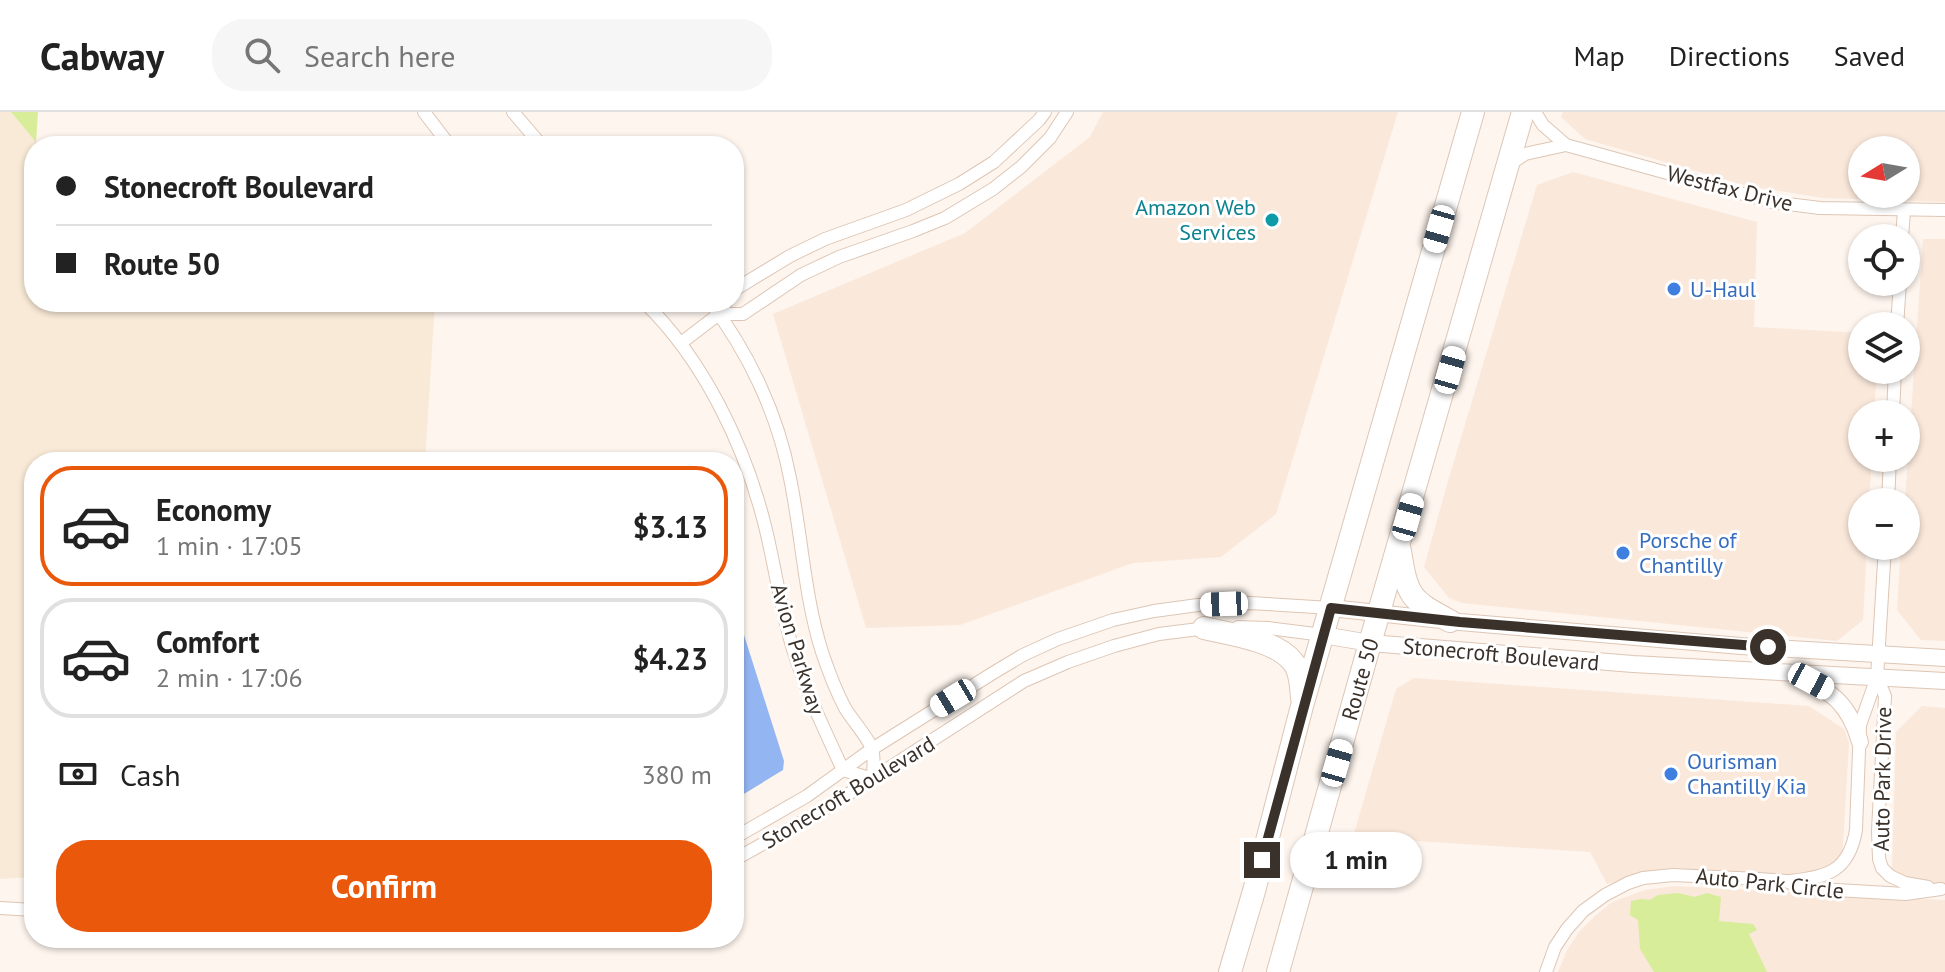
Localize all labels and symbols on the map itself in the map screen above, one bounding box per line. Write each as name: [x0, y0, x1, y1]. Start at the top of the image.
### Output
north arrow: [1848, 136, 1920, 208]
street label: Westfax Drive: [1664, 159, 1796, 217]
place label: Amazon Web Services: [1135, 193, 1256, 246]
car: [1421, 203, 1457, 255]
marker: Amazon Web Services: [1263, 211, 1281, 229]
place label: U-Haul: [1690, 275, 1757, 303]
marker: U-Haul: [1665, 280, 1683, 298]
car: [1432, 344, 1468, 396]
car: [1390, 491, 1426, 543]
place label: Porsche of Chantilly: [1639, 526, 1738, 579]
marker: Porsche of Chantilly: [1614, 544, 1632, 562]
street label: Avion Parkway: [765, 580, 832, 719]
car: [1200, 591, 1248, 617]
route start: [1750, 629, 1786, 665]
street label: Stonecroft Boulevard: [1402, 631, 1600, 677]
street label: Route 50: [1335, 635, 1385, 723]
car: [1784, 659, 1838, 703]
car: [926, 675, 980, 721]
street label: Auto Park Drive: [1867, 706, 1897, 852]
street label: Stonecroft Boulevard: [756, 729, 940, 855]
car: [1319, 737, 1355, 789]
place label: Ourisman Chantilly Kia: [1687, 747, 1806, 800]
marker: Ourisman Chantilly Kia: [1662, 765, 1680, 783]
callout: 1 min: [1290, 832, 1422, 888]
route end: [1244, 842, 1280, 878]
street label: Auto Park Circle: [1695, 861, 1845, 905]

